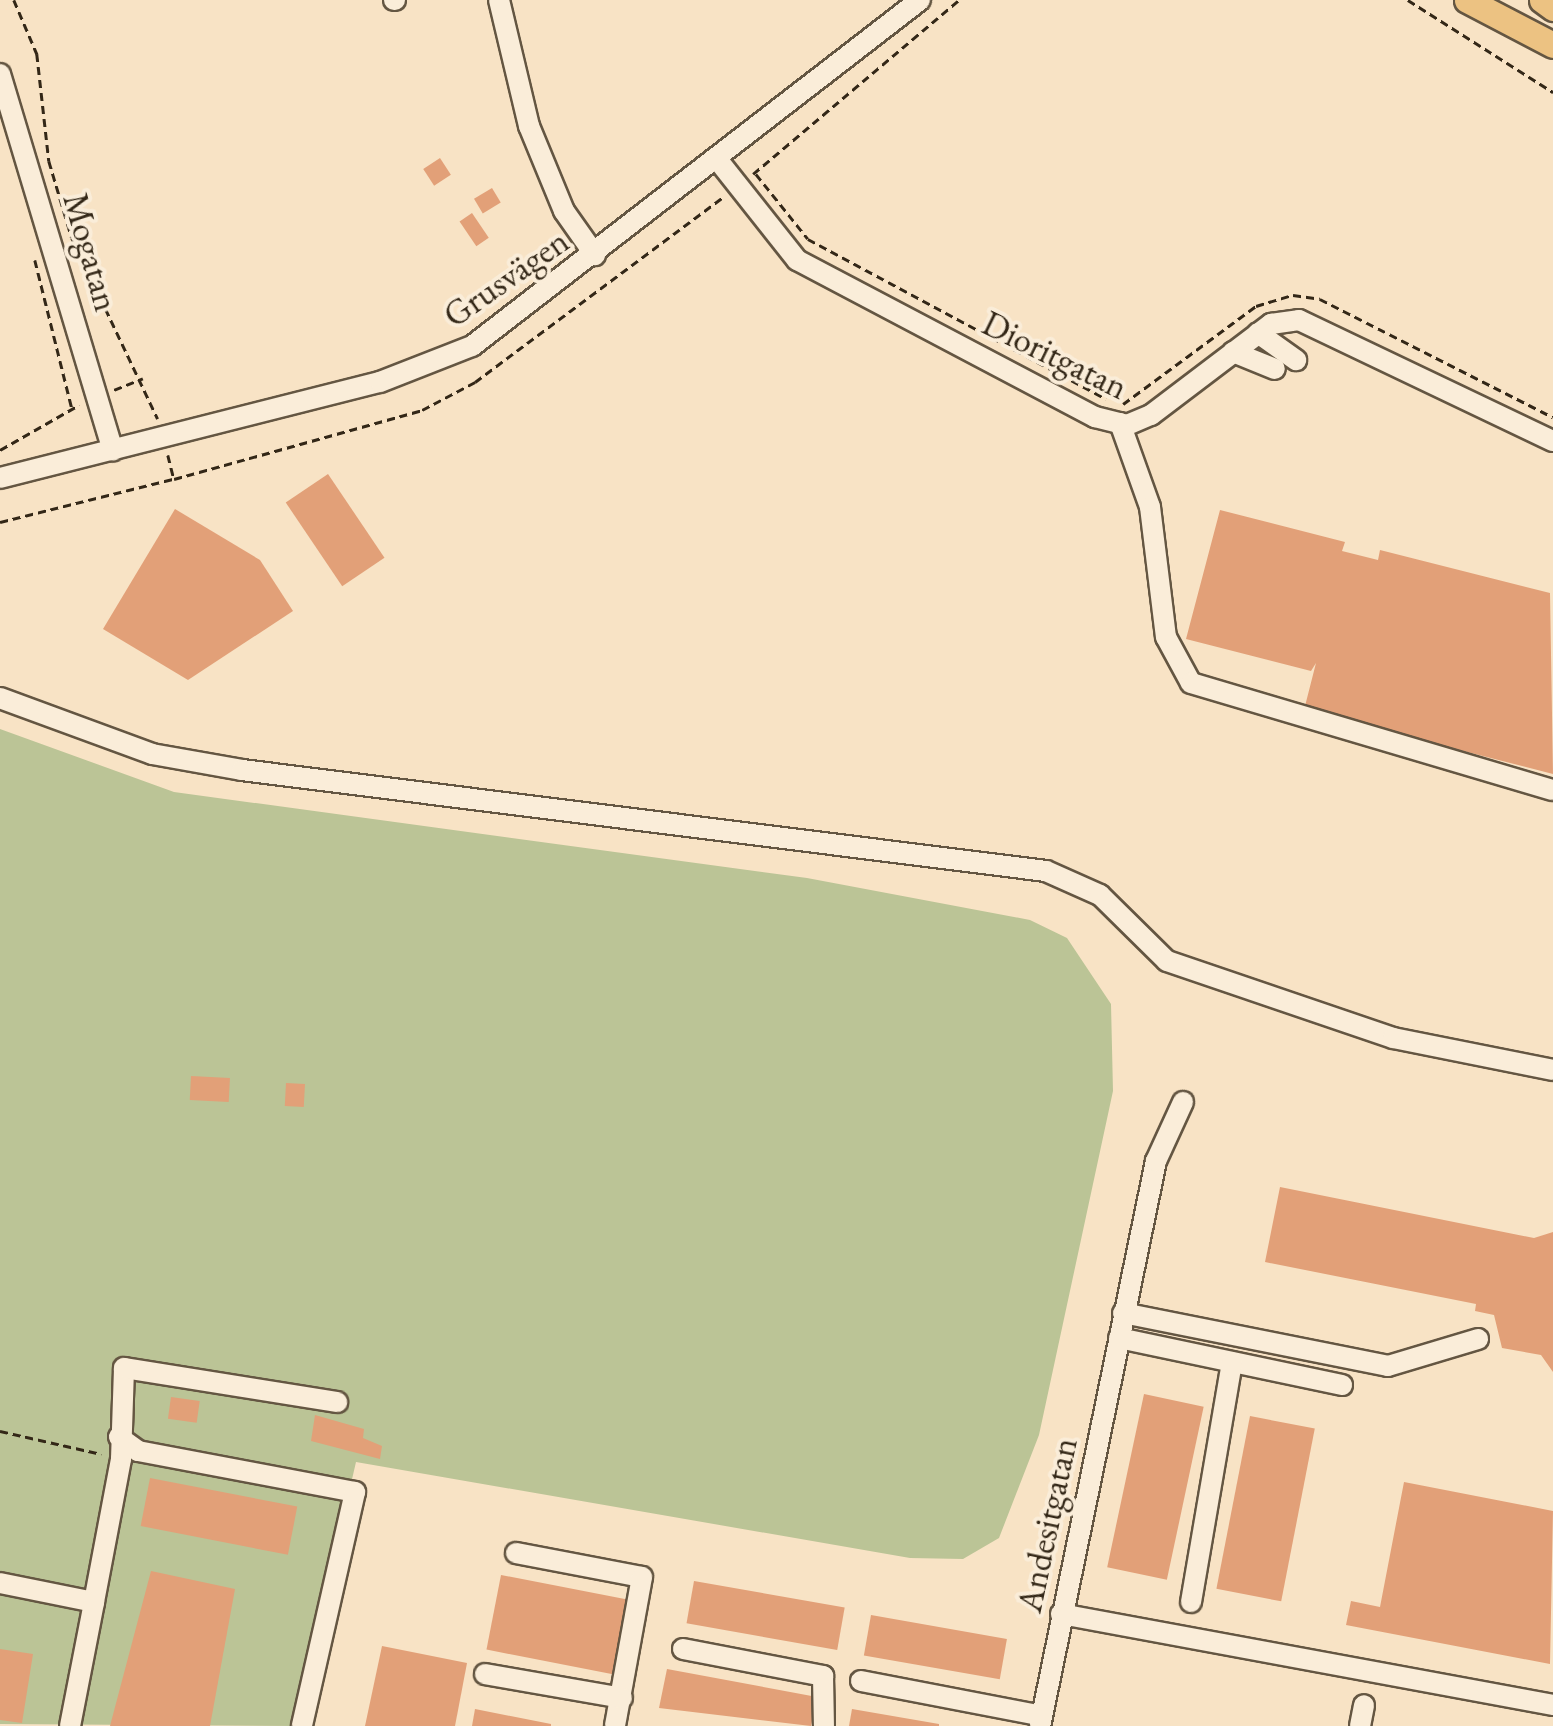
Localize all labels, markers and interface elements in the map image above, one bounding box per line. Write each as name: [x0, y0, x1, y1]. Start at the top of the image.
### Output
street label: Mogatan: [54, 188, 128, 316]
street label: Grusvägen: [435, 220, 577, 336]
street label: Dioritgatan: [976, 302, 1134, 408]
street label: Andesitgatan: [1008, 1434, 1086, 1616]

